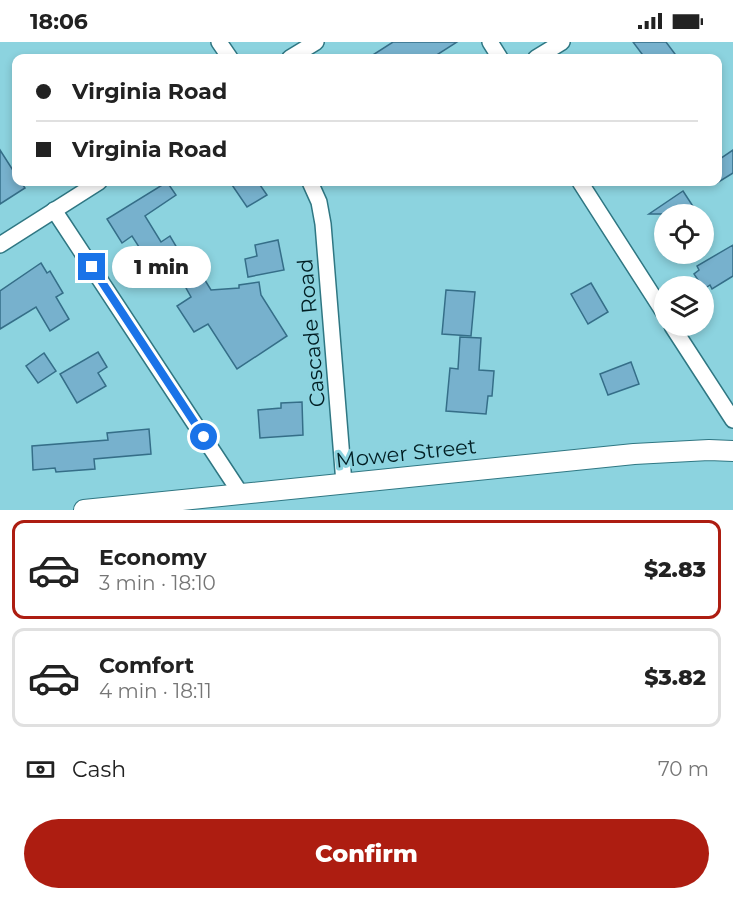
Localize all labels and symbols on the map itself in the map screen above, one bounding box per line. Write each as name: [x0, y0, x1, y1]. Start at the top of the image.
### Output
callout: 1 min: [113, 246, 212, 288]
route end: [78, 253, 105, 280]
street label: Cascade Road: [292, 258, 330, 408]
route start: [190, 423, 217, 450]
street label: Mower Street: [335, 433, 477, 473]

